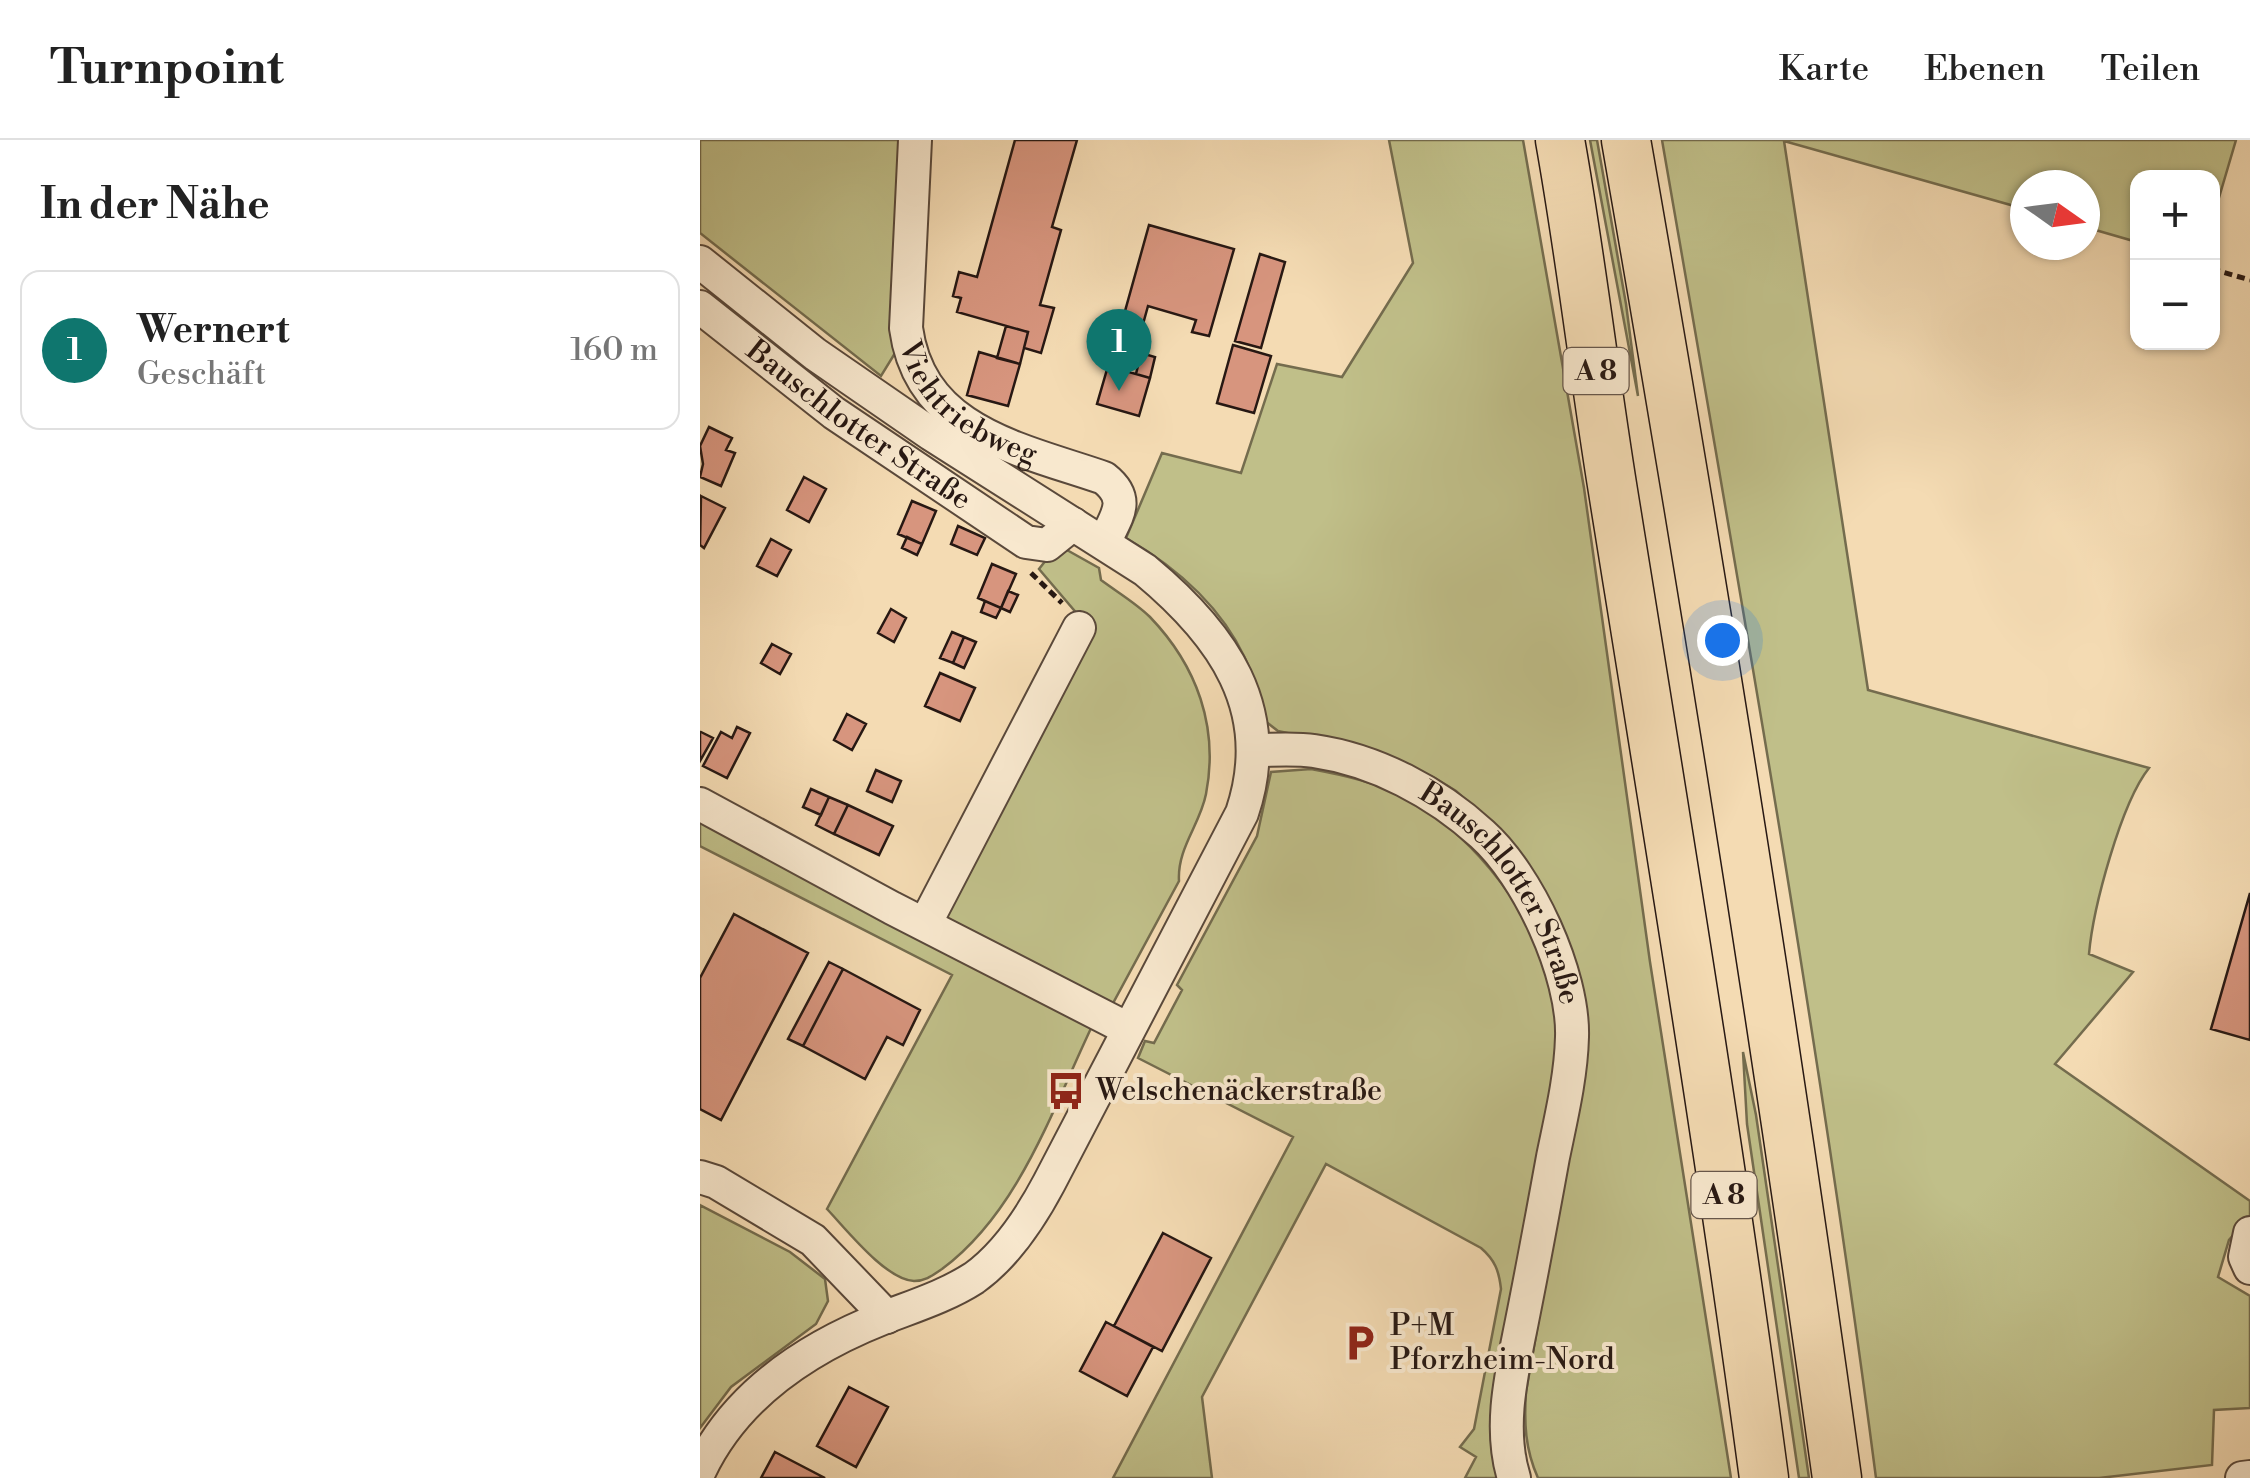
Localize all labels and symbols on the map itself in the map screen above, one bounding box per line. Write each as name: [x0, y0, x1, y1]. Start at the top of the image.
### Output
north arrow: [2010, 170, 2100, 260]
pin: 1: [1086, 308, 1152, 391]
street label: Bauschlotter Straße: [738, 331, 978, 519]
street label: Viehtriebweg: [890, 335, 1043, 474]
road number: A 8: [1564, 348, 1628, 394]
your location: [1697, 615, 1748, 666]
street label: Bauschlotter Straße: [1412, 773, 1588, 1008]
bus stop icon: Welschenäckerstraße: [1045, 1070, 1087, 1112]
place label: Welschenäckerstraße: [1095, 1072, 1382, 1110]
road number: A 8: [1692, 1172, 1756, 1218]
place label: P+M Pforzheim-Nord: [1390, 1307, 1615, 1379]
parking icon: P+M Pforzheim-Nord: [1339, 1322, 1381, 1364]

